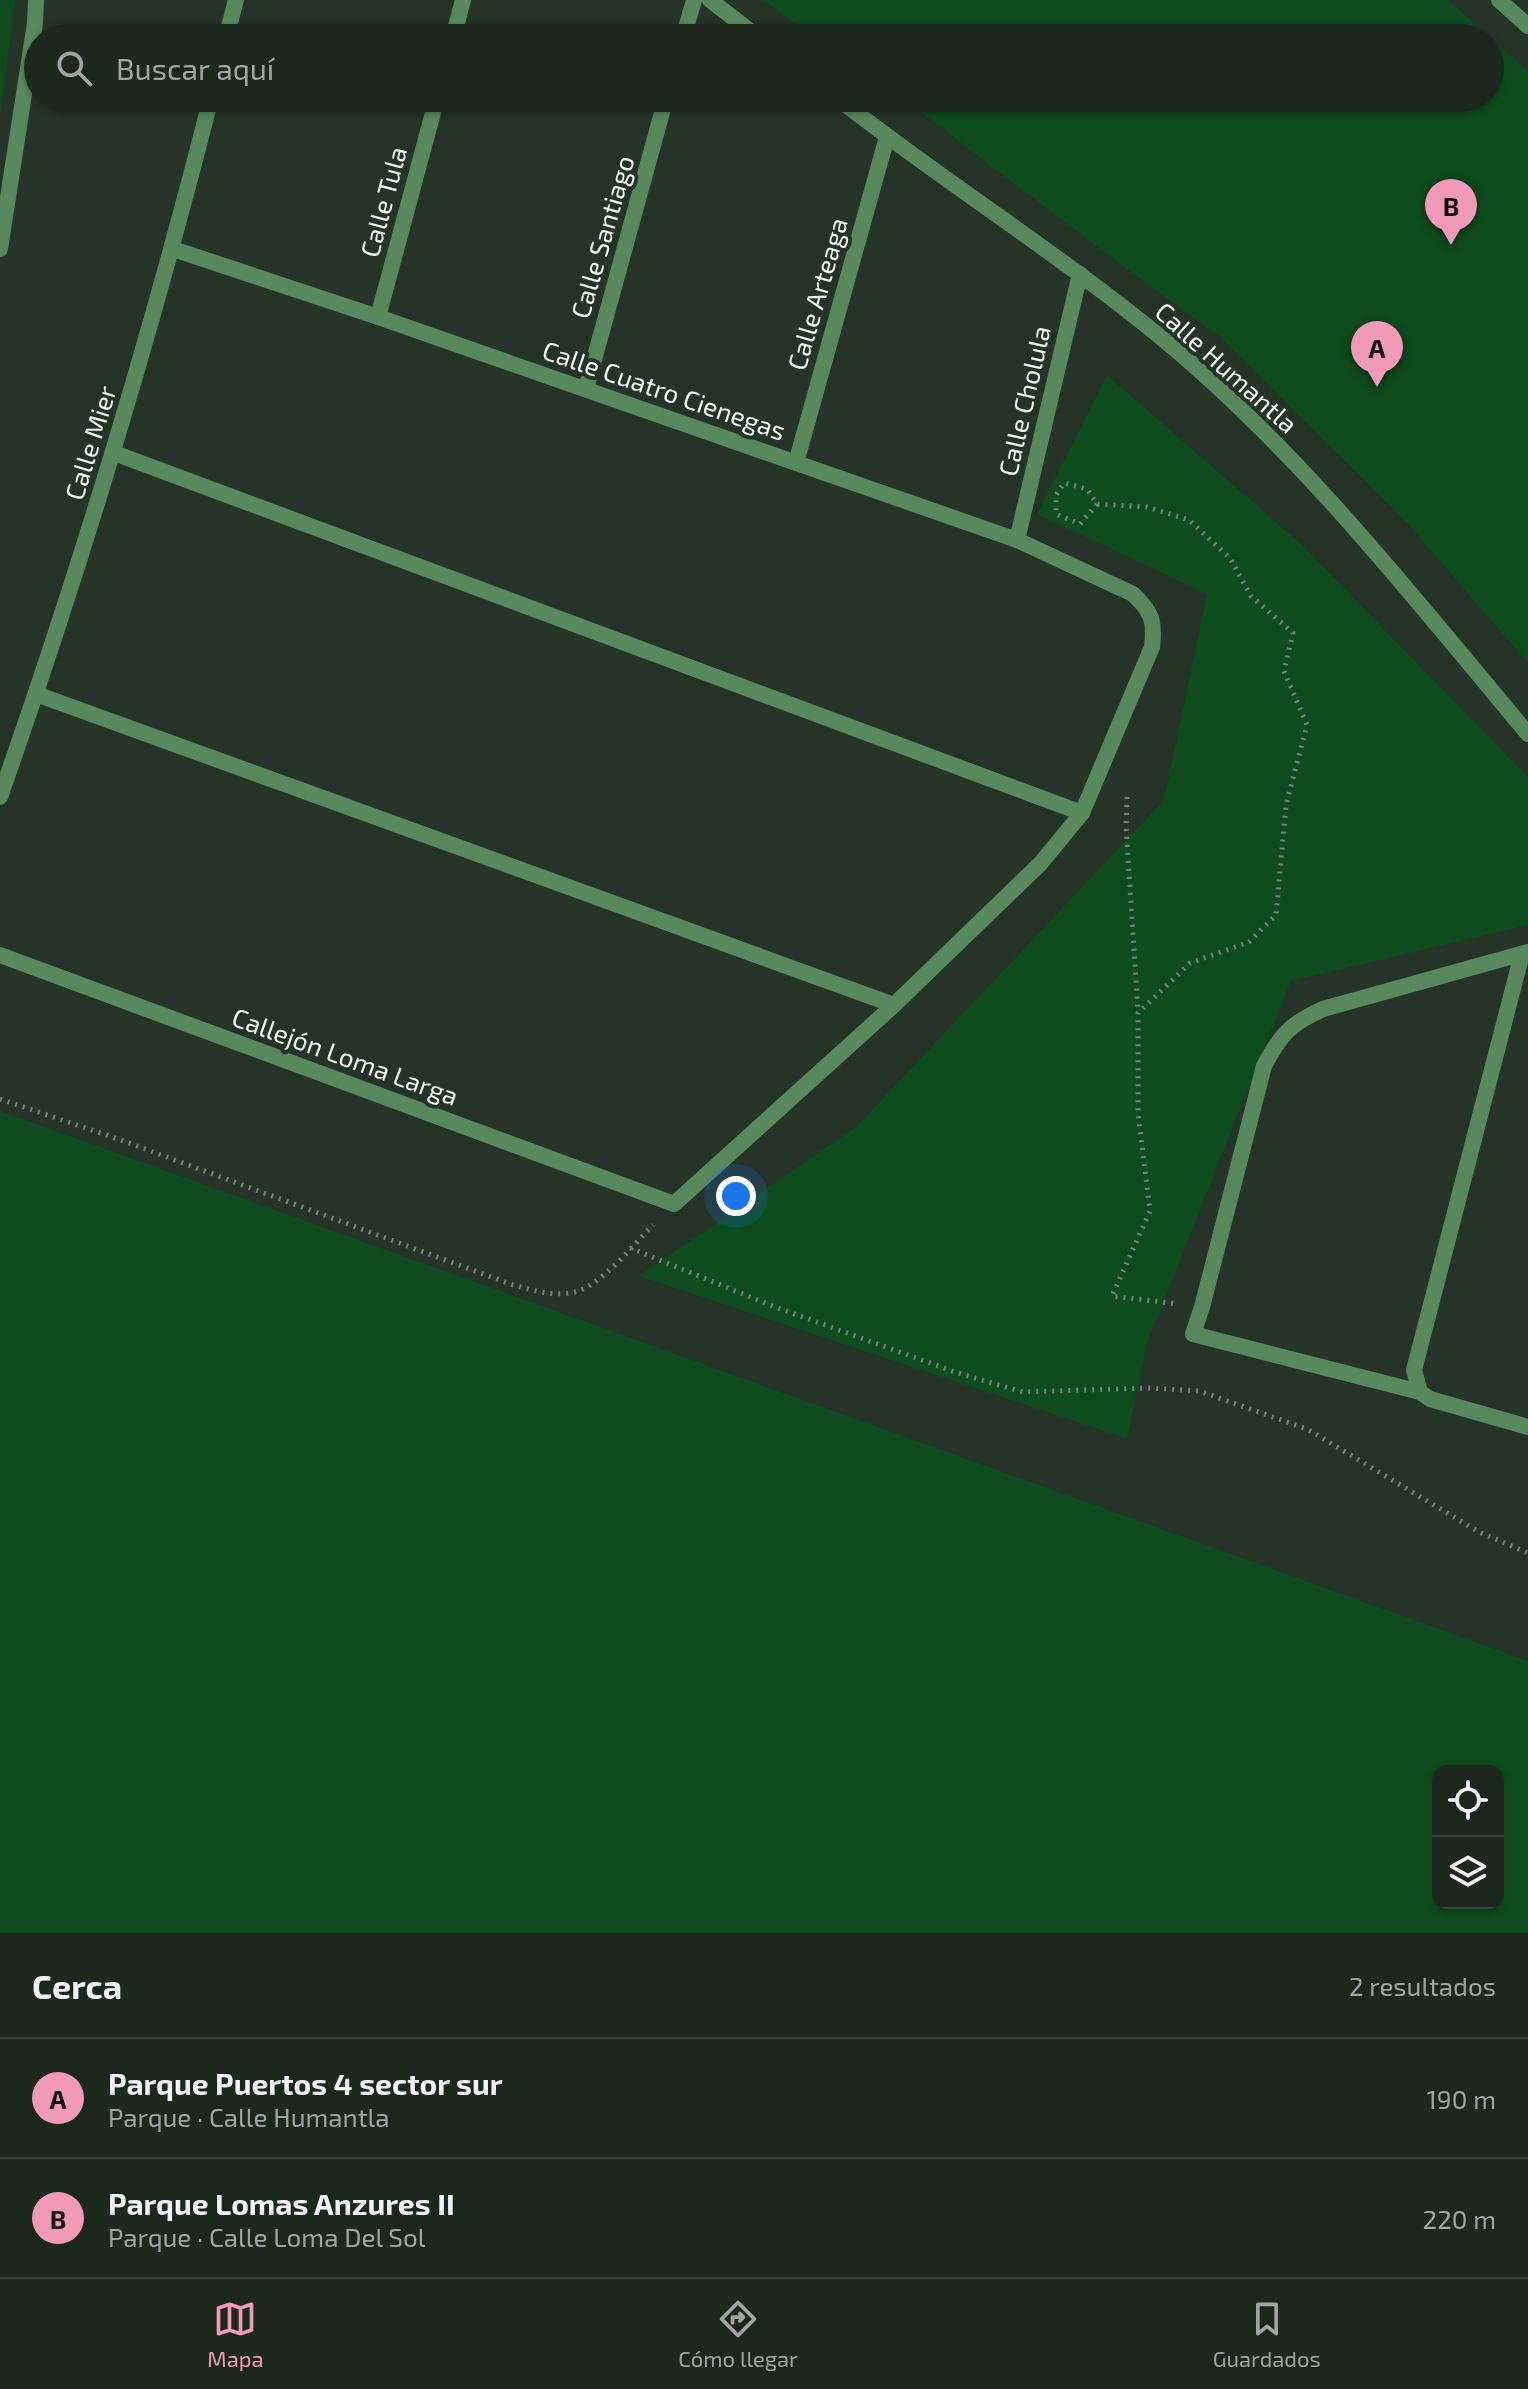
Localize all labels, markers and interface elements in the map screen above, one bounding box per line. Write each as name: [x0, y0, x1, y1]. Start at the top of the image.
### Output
search box: [24, 24, 1504, 112]
icon: search: [52, 46, 96, 90]
text: Buscar aquí: [116, 50, 274, 86]
street label: Calle Tula: [353, 143, 412, 260]
street label: Calle Santiago: [563, 152, 640, 322]
pin: B: [1425, 179, 1477, 245]
street label: Calle Arteaga: [780, 214, 853, 373]
street label: Calle Humantla: [1150, 295, 1304, 439]
pin: A: [1351, 321, 1403, 387]
street label: Calle Cholula: [991, 322, 1056, 479]
street label: Calle Cuatro Cienegas: [539, 333, 790, 446]
street label: Calle Mier: [58, 382, 122, 503]
street label: Callejón Loma Larga: [228, 1000, 463, 1111]
your location: [716, 1176, 756, 1216]
map controls: [1432, 1765, 1504, 1909]
button: locate: [1432, 1765, 1504, 1837]
button: layers: [1432, 1837, 1504, 1909]
text: Cerca: [32, 1965, 122, 2006]
text: 2 resultados: [1349, 1970, 1496, 2001]
text: Parque Puertos 4 sector sur: [108, 2065, 503, 2101]
text: A: [50, 2083, 66, 2114]
text: 190 m: [1427, 2083, 1496, 2114]
text: Parque · Calle Humantla: [108, 2101, 390, 2132]
text: Parque Lomas Anzures II: [108, 2185, 455, 2221]
text: B: [50, 2203, 66, 2234]
text: 220 m: [1423, 2203, 1496, 2234]
text: Parque · Calle Loma Del Sol: [108, 2221, 425, 2252]
tab: Mapa: [207, 2297, 264, 2371]
tab: Cómo llegar: [678, 2297, 798, 2371]
tab: Guardados: [1213, 2297, 1321, 2371]

